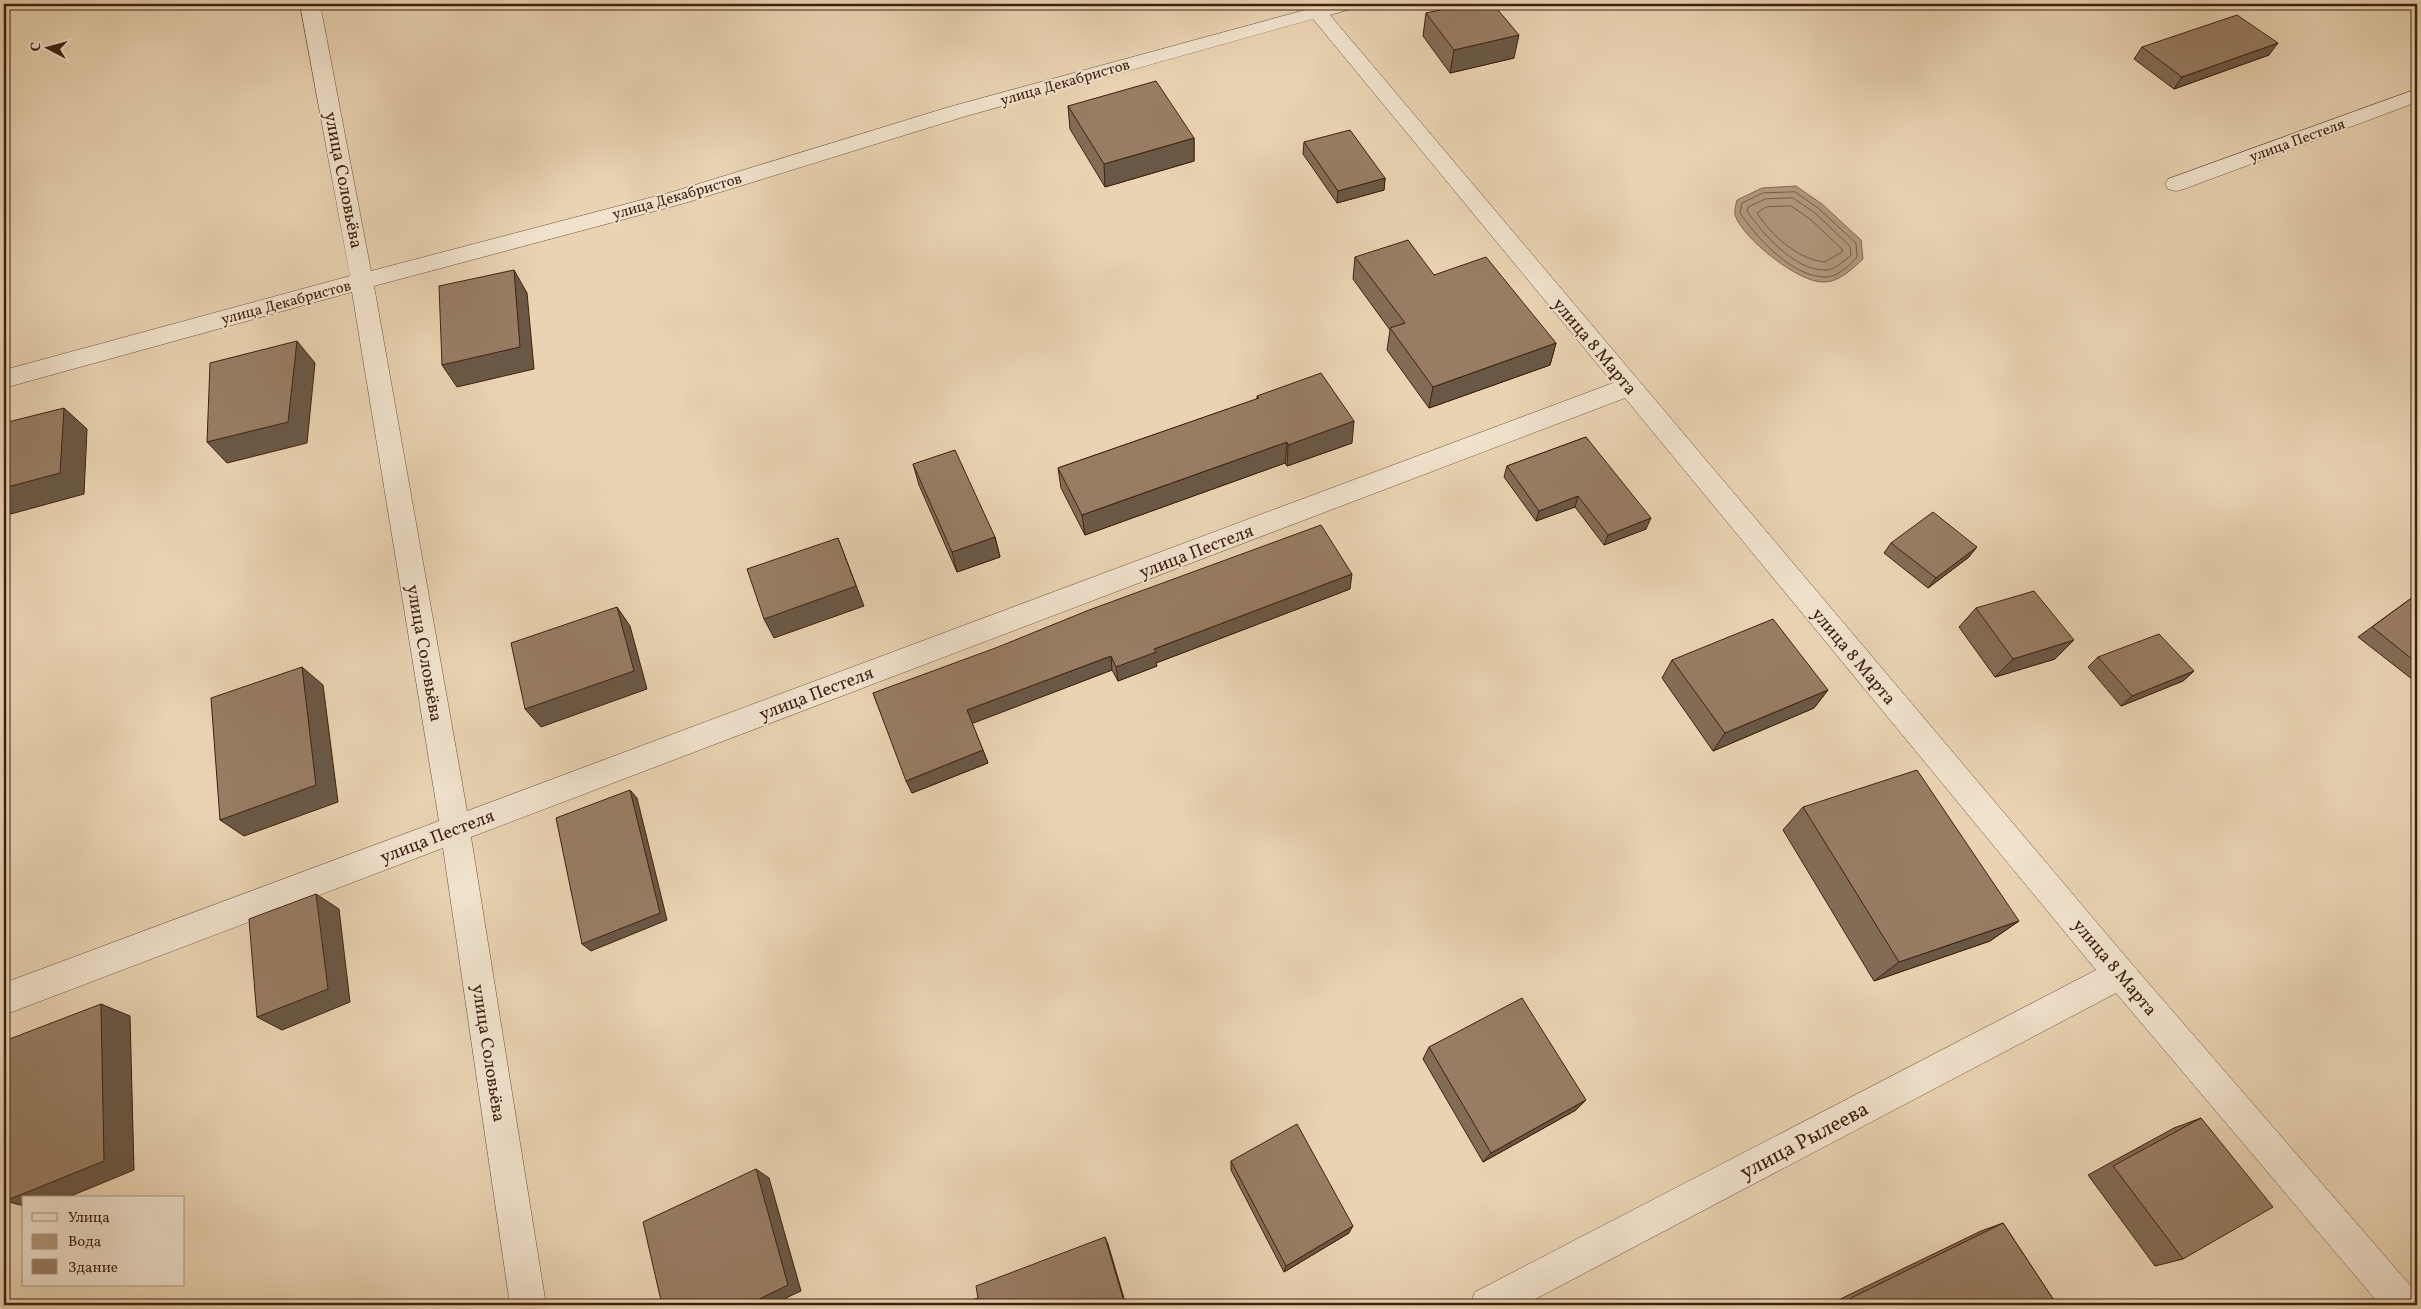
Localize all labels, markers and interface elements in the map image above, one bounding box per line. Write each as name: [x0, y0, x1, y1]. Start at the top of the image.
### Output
north arrow: [22, 22, 72, 72]
text: С: [27, 41, 46, 52]
street label: улица Декабристов: [998, 55, 1133, 112]
street label: улица Соловьёва: [317, 110, 368, 251]
street label: улица Пестеля: [2247, 114, 2348, 168]
street label: улица Декабристов: [610, 169, 745, 226]
street label: улица Декабристов: [219, 276, 354, 331]
street label: улица 8 Марта: [1546, 293, 1642, 401]
street label: улица Пестеля: [1136, 519, 1257, 586]
street label: улица Соловьёва: [399, 583, 448, 724]
street label: улица 8 Марта: [1805, 603, 1901, 711]
street label: улица Пестеля: [756, 661, 877, 728]
street label: улица Пестеля: [377, 804, 498, 871]
street label: улица 8 Марта: [2066, 914, 2162, 1022]
street label: улица Соловьёва: [464, 983, 511, 1124]
street label: улица Рылеева: [1735, 1095, 1874, 1187]
legend: [22, 1196, 185, 1286]
text: Улица: [68, 1208, 110, 1229]
text: Вода: [68, 1232, 101, 1253]
text: Здание: [68, 1258, 118, 1279]

